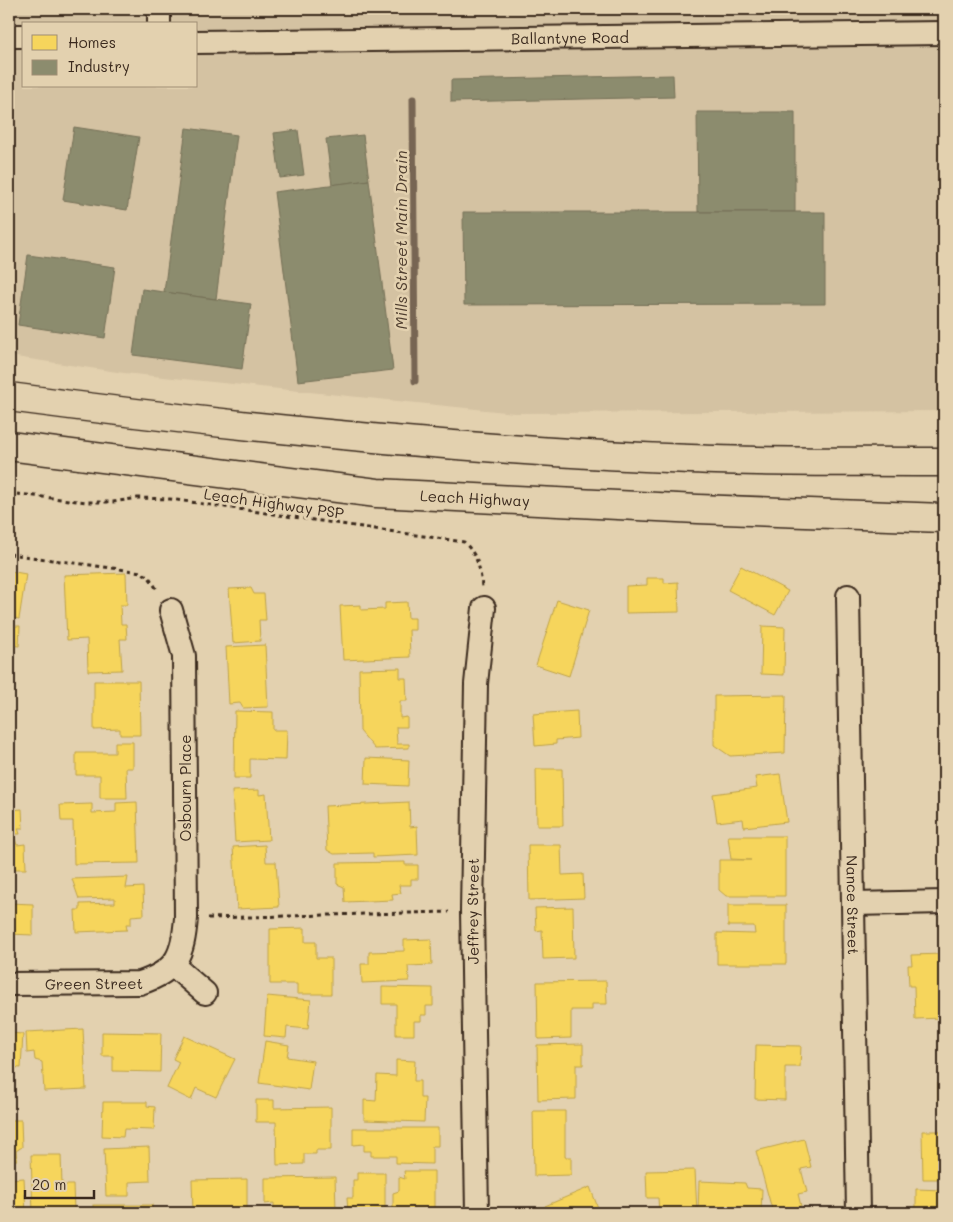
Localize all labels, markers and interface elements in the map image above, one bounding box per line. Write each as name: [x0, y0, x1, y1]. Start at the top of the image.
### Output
legend: [22, 22, 198, 88]
street label: Ballantyne Road: [511, 27, 629, 48]
text: Homes: [68, 32, 116, 52]
text: Industry: [68, 56, 130, 76]
water label: Mills Street Main Drain: [390, 150, 411, 329]
street label: Leach Highway PSP: [203, 483, 345, 523]
street label: Leach Highway: [419, 485, 530, 511]
street label: Osbourn Place: [175, 735, 195, 841]
street label: Nance Street: [842, 855, 864, 955]
street label: Jeffrey Street: [462, 858, 483, 964]
street label: Green Street: [45, 973, 143, 994]
scale bar: [25, 1167, 94, 1199]
text: 20 m: [32, 1174, 66, 1194]

